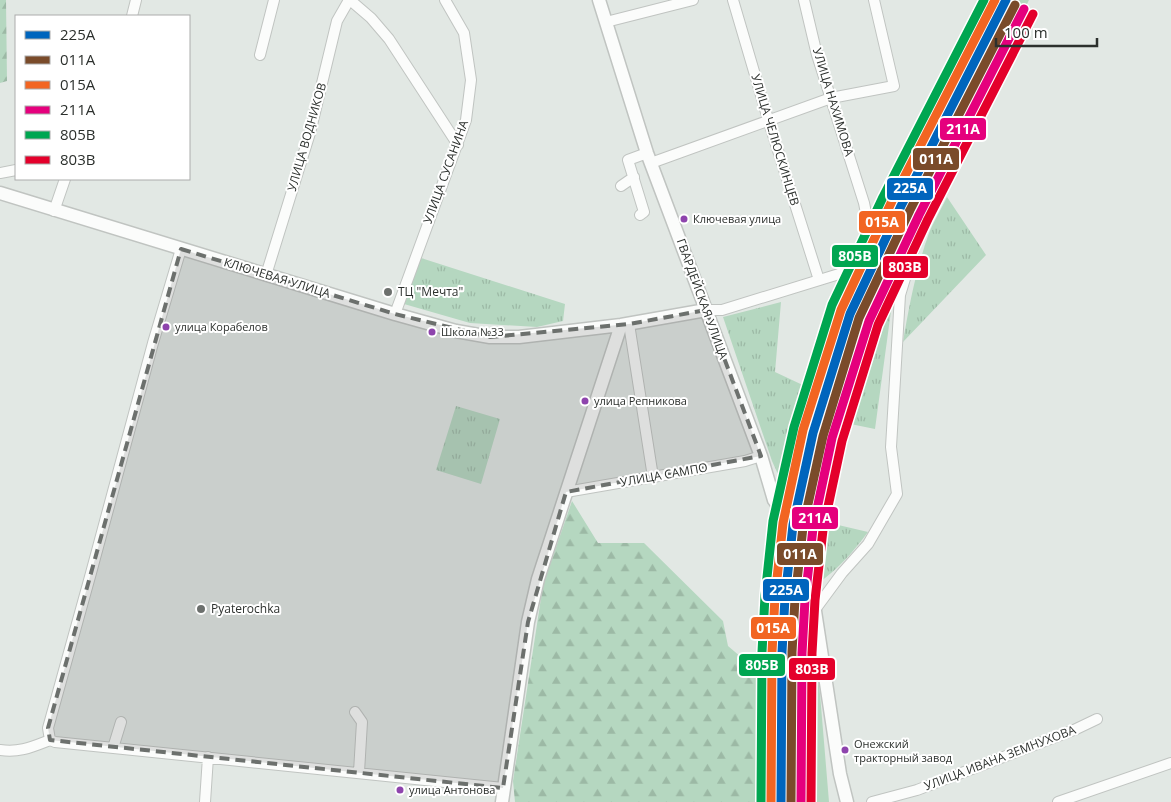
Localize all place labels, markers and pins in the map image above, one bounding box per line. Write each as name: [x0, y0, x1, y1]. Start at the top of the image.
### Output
place label: Ключевая улица: [693, 211, 781, 226]
marker: Ключевая улица: [679, 214, 689, 224]
place label: ТЦ "Мечта": [398, 283, 463, 300]
marker: ТЦ "Мечта": [382, 286, 394, 298]
place label: улица Корабелов: [175, 319, 268, 334]
marker: улица Корабелов: [161, 322, 171, 332]
place label: Школа №33: [441, 324, 504, 339]
marker: Школа №33: [427, 327, 437, 337]
place label: улица Репникова: [594, 393, 687, 408]
marker: улица Репникова: [580, 396, 590, 406]
place label: Pyaterochka: [211, 600, 280, 617]
marker: Pyaterochka: [195, 603, 207, 615]
place label: Онежский тракторный завод: [854, 736, 953, 765]
marker: Онежский тракторный завод: [840, 745, 850, 755]
place label: улица Антонова: [409, 782, 495, 797]
marker: улица Антонова: [395, 785, 405, 795]

